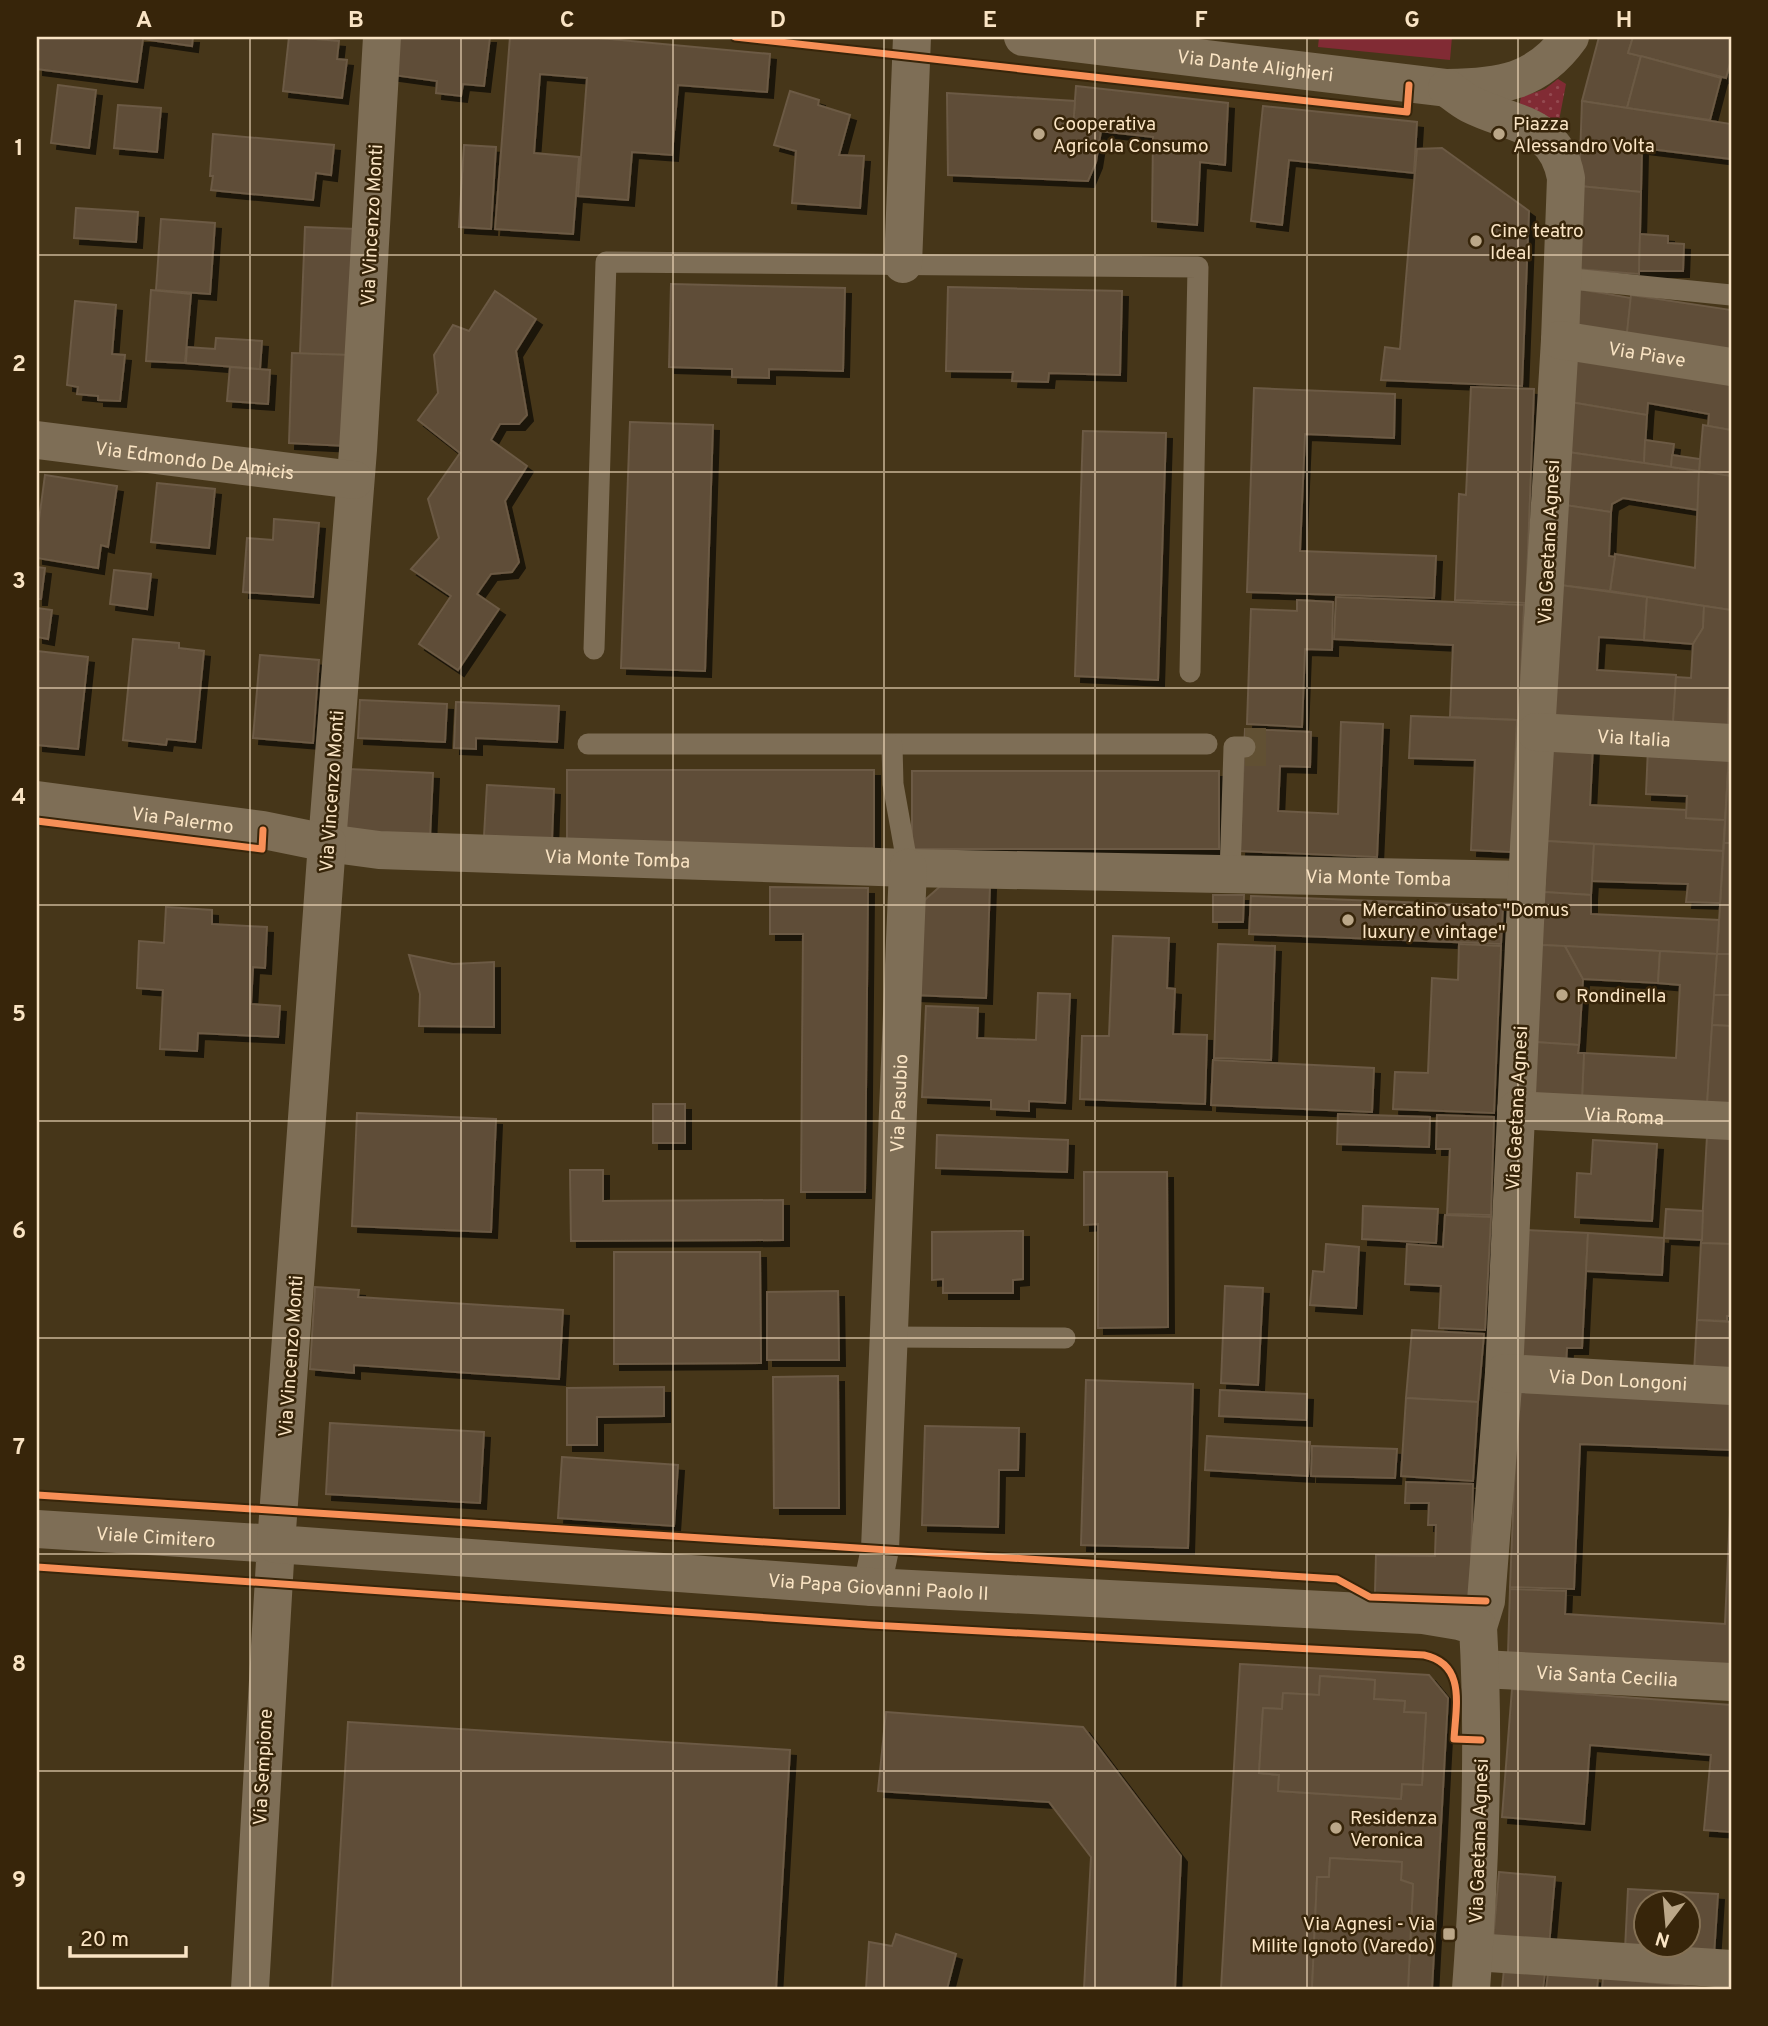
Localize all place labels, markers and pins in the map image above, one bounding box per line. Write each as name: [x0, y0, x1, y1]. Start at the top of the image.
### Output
place label: Cooperativa Agricola Consumo: [1053, 113, 1208, 159]
place label: Piazza Alessandro Volta: [1513, 113, 1655, 159]
marker: Cooperativa Agricola Consumo: [1031, 126, 1047, 142]
marker: Piazza Alessandro Volta: [1491, 126, 1507, 142]
place label: Cine teatro Ideal: [1490, 220, 1584, 266]
marker: Cine teatro Ideal: [1468, 233, 1484, 249]
place label: Mercatino usato "Domus luxury e vintage": [1362, 899, 1569, 945]
marker: Mercatino usato "Domus luxury e vintage": [1340, 912, 1356, 928]
place label: Rondinella: [1576, 985, 1666, 1009]
marker: Rondinella: [1554, 987, 1570, 1003]
place label: Residenza Veronica: [1350, 1807, 1437, 1853]
marker: Residenza Veronica: [1328, 1820, 1344, 1836]
place label: Via Agnesi - Via Milite Ignoto (Varedo): [1251, 1913, 1435, 1959]
marker: Via Agnesi - Via Milite Ignoto (Varedo): [1441, 1926, 1457, 1942]

